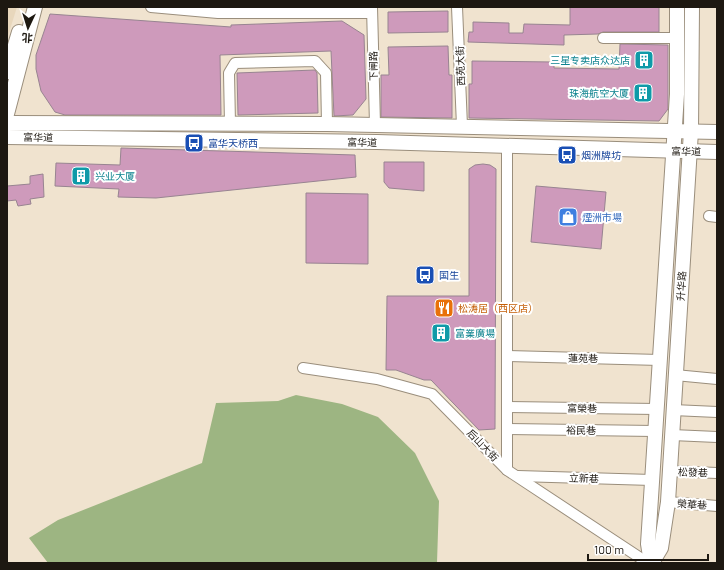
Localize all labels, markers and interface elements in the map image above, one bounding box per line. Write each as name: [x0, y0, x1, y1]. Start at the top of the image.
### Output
north arrow: [8, 8, 48, 48]
text: 北: [21, 32, 33, 45]
street label: 西苑大街: [453, 46, 467, 86]
building icon: 三星专卖店众达店: [633, 49, 655, 71]
street label: 下闸路: [367, 51, 379, 81]
place label: 三星专卖店众达店: [550, 54, 630, 66]
building icon: 珠海航空大厦: [632, 82, 654, 104]
place label: 珠海航空大厦: [569, 87, 629, 99]
street label: 富华道: [23, 131, 53, 143]
bus stop icon: 富华天桥西: [183, 132, 205, 154]
street label: 富华道: [347, 136, 377, 148]
place label: 富华天桥西: [208, 137, 258, 149]
bus stop icon: 烟洲牌坊: [556, 144, 578, 166]
street label: 富华道: [671, 145, 701, 157]
place label: 烟洲牌坊: [581, 149, 621, 161]
building icon: 兴业大厦: [70, 165, 92, 187]
place label: 兴业大厦: [95, 170, 135, 182]
shop icon: 煙洲市場: [557, 206, 579, 228]
place label: 煙洲市場: [582, 211, 622, 223]
bus stop icon: 国生: [414, 264, 436, 286]
place label: 国生: [439, 269, 459, 281]
street label: 升华路: [674, 271, 688, 301]
restaurant icon: 松涛居（西区店）: [433, 297, 455, 319]
place label: 松涛居（西区店）: [458, 302, 538, 314]
building icon: 富業廣場: [430, 322, 452, 344]
place label: 富業廣場: [455, 327, 495, 339]
street label: 蓮苑巷: [568, 352, 598, 364]
street label: 富榮巷: [567, 402, 597, 414]
street label: 裕民巷: [566, 424, 596, 436]
street label: 后山大街: [465, 426, 501, 464]
street label: 松發巷: [678, 465, 708, 479]
street label: 立新巷: [569, 471, 599, 485]
street label: 榮華巷: [677, 497, 707, 511]
scale bar: [588, 536, 708, 562]
text: 100 m: [594, 542, 624, 556]

